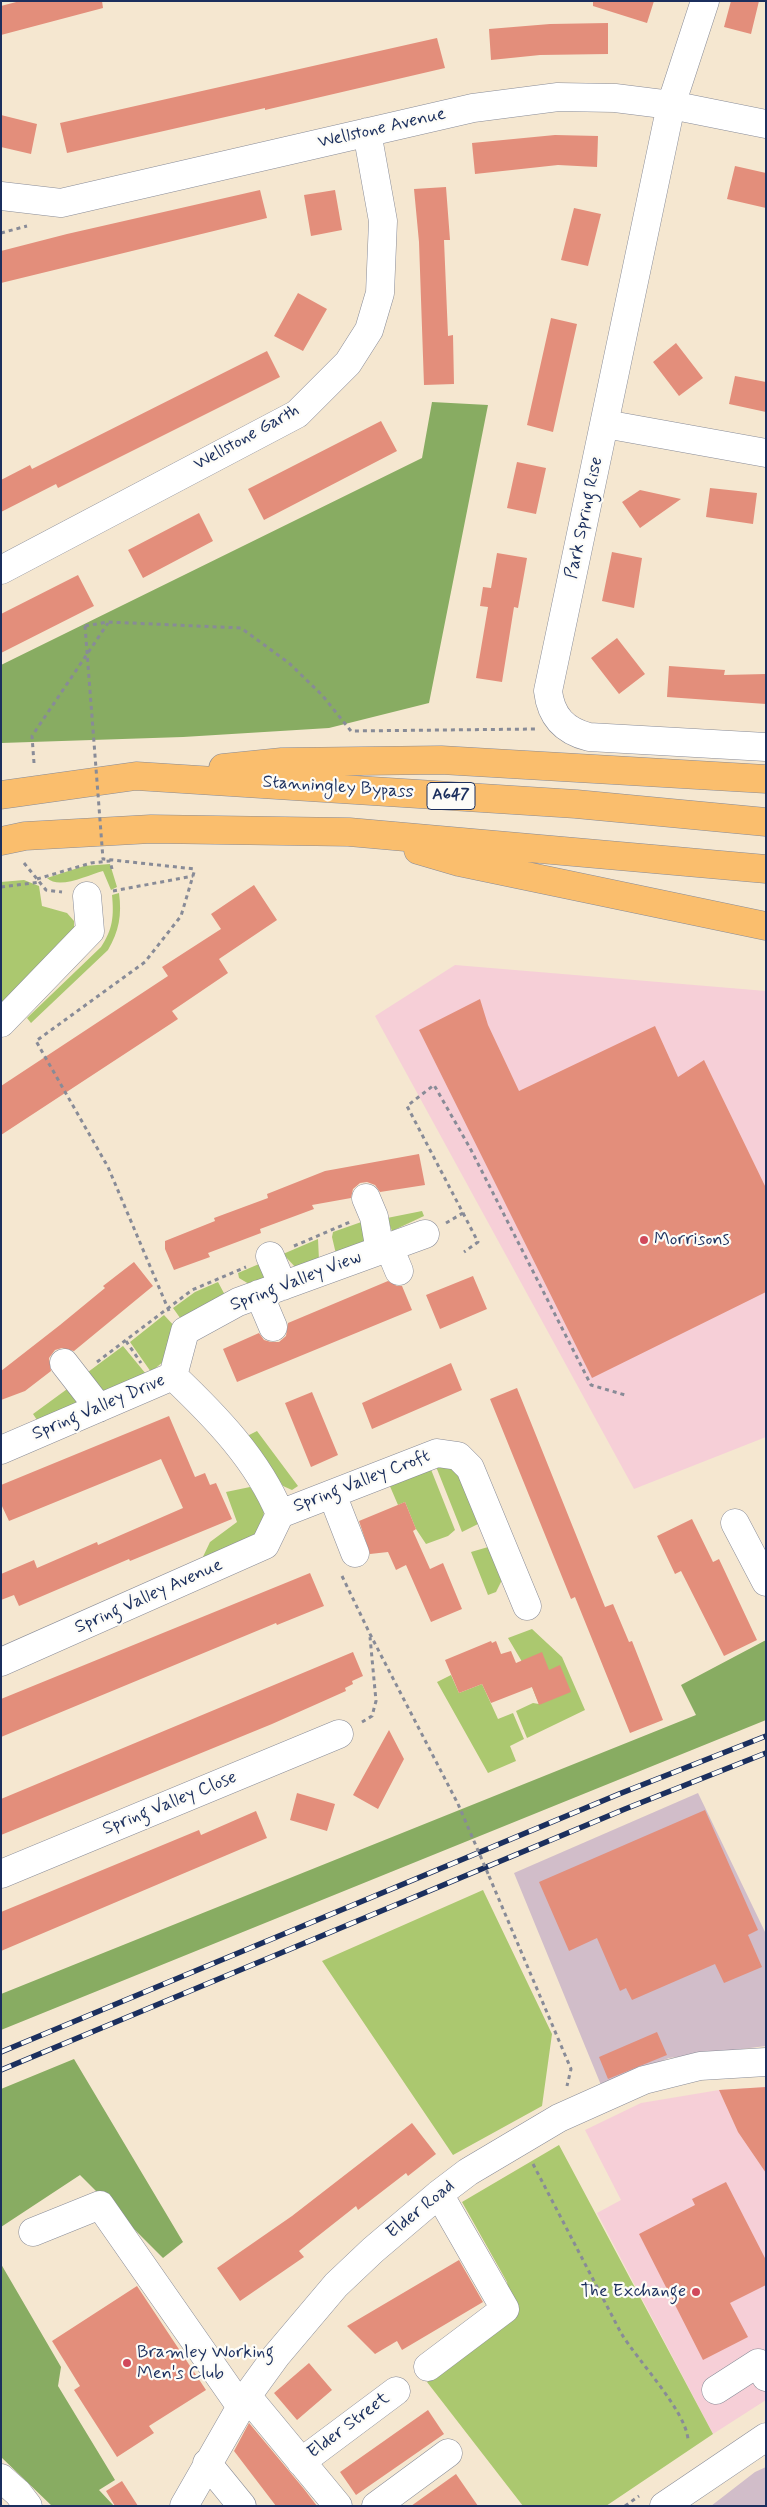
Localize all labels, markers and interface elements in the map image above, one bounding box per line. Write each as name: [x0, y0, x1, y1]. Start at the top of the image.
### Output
street label: Wellstone Avenue: [316, 104, 448, 154]
street label: Wellstone Garth: [191, 400, 303, 476]
street label: Park Spring Rise: [562, 455, 608, 581]
street label: Stanningley Bypass: [262, 772, 414, 804]
road number: A647: [427, 782, 475, 809]
place label: Morrisons: [654, 1229, 730, 1251]
marker: Morrisons: [638, 1234, 650, 1246]
street label: Spring Valley View: [228, 1247, 364, 1317]
street label: Spring Valley Drive: [29, 1370, 169, 1446]
street label: Spring Valley Croft: [291, 1446, 433, 1518]
street label: Spring Valley Avenue: [72, 1555, 226, 1639]
street label: Spring Valley Close: [100, 1767, 240, 1841]
street label: Elder Road: [383, 2176, 459, 2244]
place label: The Exchange: [581, 2281, 686, 2303]
marker: The Exchange: [690, 2286, 702, 2298]
place label: Bramley Working Men's Club: [137, 2342, 274, 2384]
marker: Bramley Working Men's Club: [121, 2357, 133, 2369]
street label: Elder Street: [304, 2388, 394, 2464]

